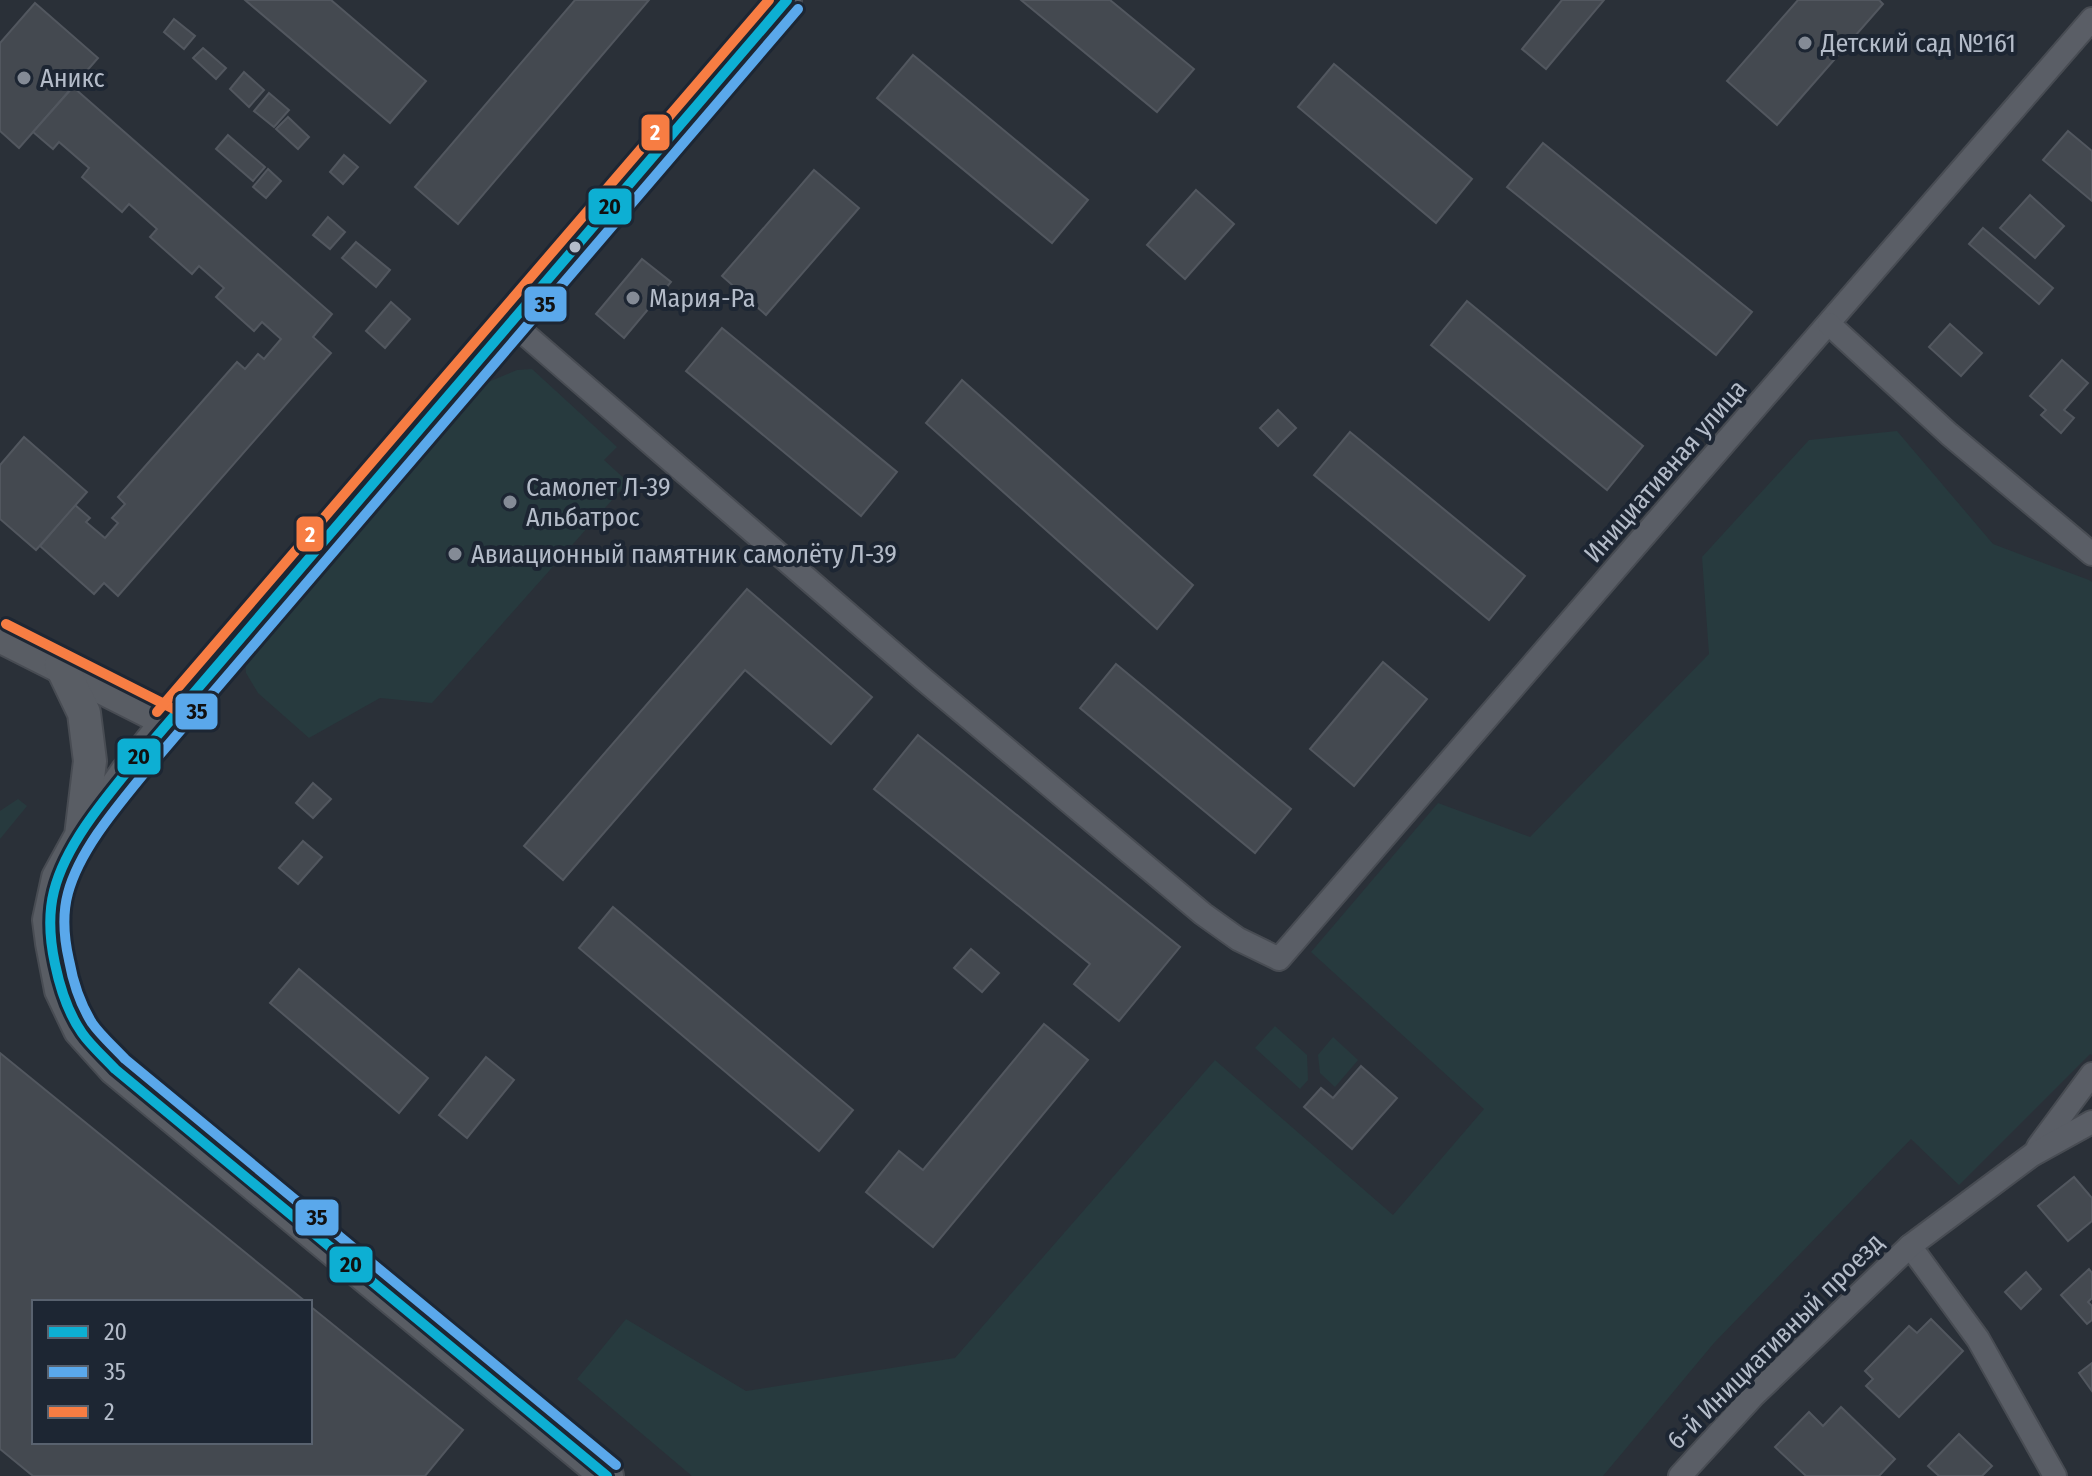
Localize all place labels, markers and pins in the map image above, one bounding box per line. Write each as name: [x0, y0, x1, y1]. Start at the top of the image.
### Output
place label: Детский сад №161: [1820, 28, 2016, 59]
marker: Детский сад №161: [1796, 34, 1814, 52]
place label: Аникс: [40, 63, 105, 94]
marker: Аникс: [15, 69, 33, 87]
unlabelled marker: [567, 239, 583, 255]
place label: Мария-Ра: [649, 283, 756, 314]
marker: Мария-Ра: [624, 289, 642, 307]
place label: Самолет Л-39 Альбатрос: [526, 472, 671, 533]
marker: Самолет Л-39 Альбатрос: [501, 493, 519, 511]
place label: Авиационный памятник самолёту Л-39: [471, 539, 897, 570]
marker: Авиационный памятник самолёту Л-39: [446, 545, 464, 563]

